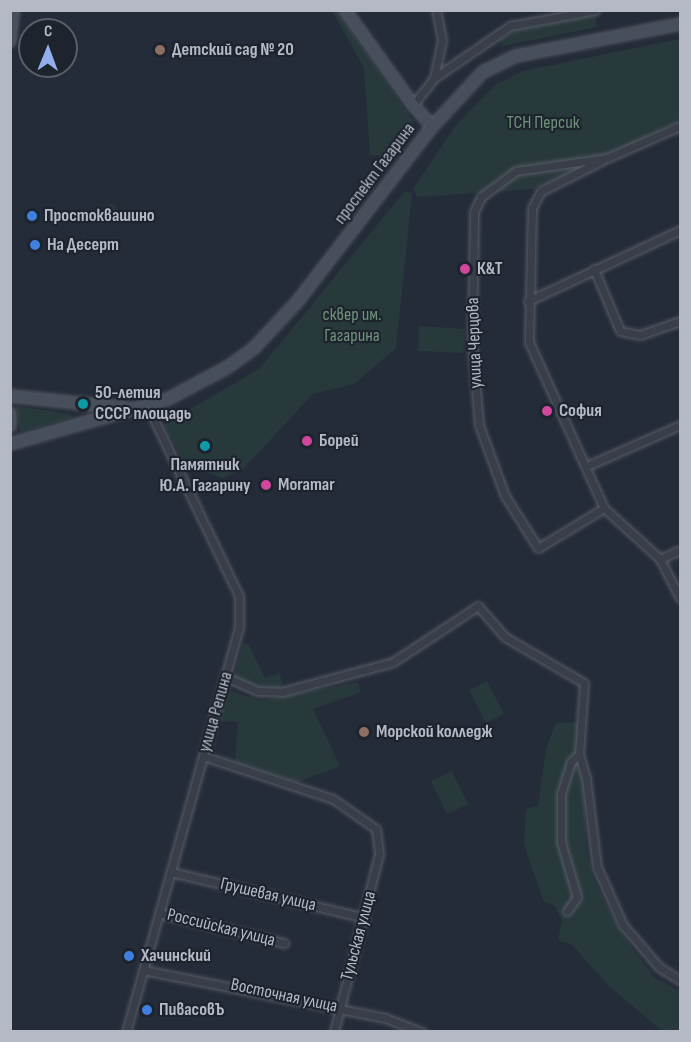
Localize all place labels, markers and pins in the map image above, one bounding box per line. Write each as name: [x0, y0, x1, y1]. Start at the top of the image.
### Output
place label: Детский сад № 20: [172, 39, 294, 61]
marker: Детский сад № 20: [153, 43, 167, 57]
place label: Простоквашино: [44, 205, 155, 227]
marker: Простоквашино: [25, 209, 39, 223]
place label: На Десерт: [47, 234, 119, 256]
marker: На Десерт: [28, 238, 42, 252]
place label: К&Т: [477, 258, 503, 280]
marker: К&Т: [458, 262, 472, 276]
place label: 50-летия СССР площадь: [95, 383, 191, 426]
marker: 50-летия СССР площадь: [76, 397, 90, 411]
place label: София: [559, 400, 602, 422]
marker: София: [540, 404, 554, 418]
place label: Борей: [319, 430, 359, 452]
marker: Борей: [300, 434, 314, 448]
marker: Памятник Ю.А. Гагарину: [198, 439, 212, 453]
place label: Памятник Ю.А. Гагарину: [159, 455, 251, 498]
place label: Moramar: [278, 474, 335, 496]
marker: Moramar: [259, 478, 273, 492]
place label: Морской колледж: [376, 721, 492, 743]
marker: Морской колледж: [357, 725, 371, 739]
place label: Хачинский: [141, 945, 211, 967]
marker: Хачинский: [122, 949, 136, 963]
place label: ПивасовЪ: [159, 999, 225, 1021]
marker: ПивасовЪ: [140, 1003, 154, 1017]

